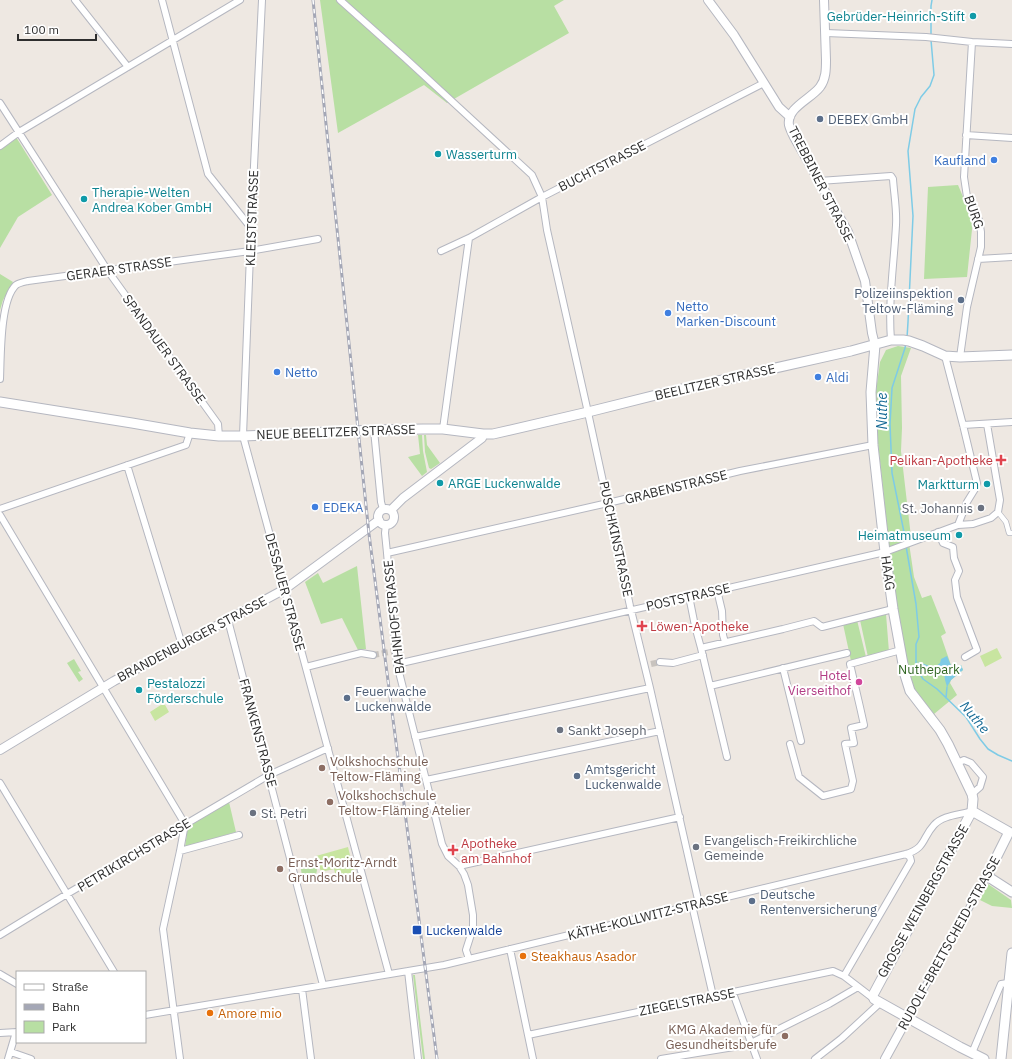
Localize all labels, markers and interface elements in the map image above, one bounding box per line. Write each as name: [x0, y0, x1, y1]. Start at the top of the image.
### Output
place label: Gebrüder-Heinrich-Stift: [827, 8, 965, 25]
marker: Gebrüder-Heinrich-Stift: [968, 11, 978, 21]
scale bar: [18, 16, 96, 42]
text: 100 m: [24, 22, 59, 37]
place label: DEBEX GmbH: [828, 111, 909, 128]
marker: DEBEX GmbH: [815, 114, 825, 124]
street label: TREBBINER STRASSE: [784, 123, 858, 245]
street label: BUCHTSTRASSE: [555, 137, 649, 195]
place label: Wasserturm: [446, 146, 517, 163]
marker: Wasserturm: [433, 149, 443, 159]
place label: Kaufland: [934, 152, 986, 169]
marker: Kaufland: [989, 155, 999, 165]
street label: KLEISTSTRASSE: [242, 170, 262, 266]
place label: Therapie-Welten Andrea Kober GmbH: [92, 184, 212, 216]
street label: BURG: [960, 193, 988, 231]
marker: Therapie-Welten Andrea Kober GmbH: [79, 194, 89, 204]
street label: GERAER STRASSE: [65, 253, 173, 285]
place label: Polizeiinspektion Teltow-Fläming: [854, 285, 953, 317]
street label: SPANDAUER STRASSE: [119, 291, 209, 407]
marker: Polizeiinspektion Teltow-Fläming: [956, 295, 966, 305]
place label: Netto Marken-Discount: [676, 298, 776, 330]
marker: Netto Marken-Discount: [663, 308, 673, 318]
street label: BEELITZER STRASSE: [653, 360, 777, 404]
place label: Netto: [285, 364, 318, 381]
marker: Netto: [272, 367, 282, 377]
place label: Aldi: [826, 369, 849, 386]
marker: Aldi: [813, 372, 823, 382]
water label: Nuthe: [873, 393, 891, 430]
street label: NEUE BEELITZER STRASSE: [256, 421, 416, 443]
place label: Pelikan-Apotheke: [889, 452, 993, 469]
marker: Pelikan-Apotheke: [996, 455, 1006, 465]
street label: GRABENSTRASSE: [623, 466, 729, 508]
place label: ARGE Luckenwalde: [448, 475, 561, 492]
place label: Marktturm: [917, 476, 979, 493]
marker: ARGE Luckenwalde: [435, 478, 445, 488]
street label: PUSCHKINSTRASSE: [595, 479, 637, 599]
marker: Marktturm: [982, 479, 992, 489]
place label: EDEKA: [323, 499, 364, 516]
place label: St. Johannis: [902, 500, 973, 517]
marker: EDEKA: [310, 502, 320, 512]
marker: St. Johannis: [976, 503, 986, 513]
place label: Heimatmuseum: [858, 527, 951, 544]
marker: Heimatmuseum: [954, 530, 964, 540]
street label: DESSAUER STRASSE: [261, 531, 309, 653]
street label: HAAG: [877, 555, 899, 591]
street label: BAHNHOFSTRASSE: [380, 559, 408, 675]
street label: POSTSTRASSE: [644, 579, 732, 615]
street label: BRANDENBURGER STRASSE: [114, 592, 270, 686]
place label: Löwen-Apotheke: [650, 618, 749, 635]
marker: Löwen-Apotheke: [637, 621, 647, 631]
park label: Nuthepark: [898, 661, 960, 678]
place label: Hotel Vierseithof: [788, 667, 851, 699]
place label: Pestalozzi Förderschule: [147, 675, 224, 707]
street label: FRANKENSTRASSE: [235, 677, 281, 789]
marker: Hotel Vierseithof: [854, 677, 864, 687]
place label: Feuerwache Luckenwalde: [355, 683, 431, 715]
marker: Pestalozzi Förderschule: [134, 685, 144, 695]
marker: Feuerwache Luckenwalde: [342, 693, 352, 703]
water label: Nuthe: [956, 697, 994, 737]
place label: Sankt Joseph: [568, 722, 647, 739]
marker: Sankt Joseph: [555, 725, 565, 735]
place label: Volkshochschule Teltow-Fläming: [330, 753, 428, 785]
place label: Amtsgericht Luckenwalde: [585, 761, 661, 793]
marker: Volkshochschule Teltow-Fläming: [317, 763, 327, 773]
marker: Amtsgericht Luckenwalde: [572, 771, 582, 781]
place label: Volkshochschule Teltow-Fläming Atelier: [338, 787, 471, 819]
marker: Volkshochschule Teltow-Fläming Atelier: [325, 797, 335, 807]
place label: St. Petri: [261, 805, 307, 822]
marker: St. Petri: [248, 808, 258, 818]
street label: PETRIKIRCHSTRASSE: [74, 814, 194, 896]
street label: GROSSE WEINBERGSTRASSE: [874, 821, 972, 981]
place label: Evangelisch-Freikirchliche Gemeinde: [704, 832, 857, 864]
place label: Apotheke am Bahnhof: [461, 835, 531, 867]
marker: Evangelisch-Freikirchliche Gemeinde: [691, 842, 701, 852]
marker: Apotheke am Bahnhof: [448, 845, 458, 855]
street label: RUDOLF-BREITSCHEID-STRASSE: [894, 853, 1004, 1033]
place label: Ernst-Moritz-Arndt Grundschule: [288, 854, 397, 886]
marker: Ernst-Moritz-Arndt Grundschule: [275, 864, 285, 874]
place label: Deutsche Rentenversicherung: [760, 886, 877, 918]
street label: KÄTHE-KOLLWITZ-STRASSE: [566, 888, 730, 944]
marker: Deutsche Rentenversicherung: [747, 896, 757, 906]
place label: Luckenwalde: [426, 922, 502, 939]
marker: Luckenwalde: [411, 924, 423, 936]
place label: Steakhaus Asador: [531, 948, 637, 965]
marker: Steakhaus Asador: [518, 951, 528, 961]
legend: [16, 971, 146, 1043]
text: Straße: [52, 979, 89, 994]
street label: ZIEGELSTRASSE: [638, 984, 736, 1020]
text: Bahn: [52, 999, 80, 1014]
place label: Amore mio: [218, 1005, 282, 1022]
marker: Amore mio: [205, 1008, 215, 1018]
text: Park: [52, 1019, 77, 1034]
place label: KMG Akademie für Gesundheitsberufe: [665, 1021, 777, 1053]
marker: KMG Akademie für Gesundheitsberufe: [780, 1031, 790, 1041]

